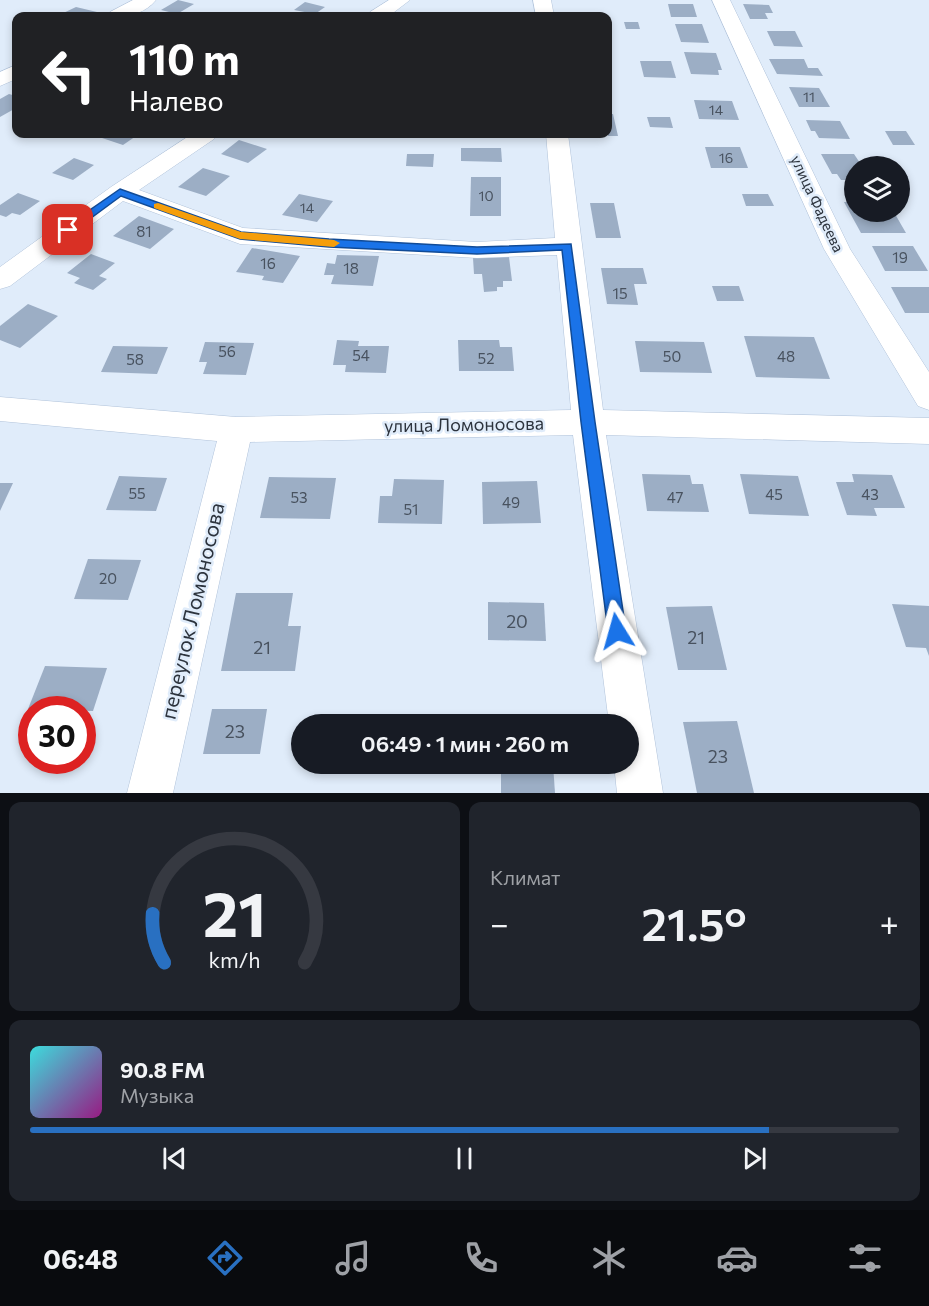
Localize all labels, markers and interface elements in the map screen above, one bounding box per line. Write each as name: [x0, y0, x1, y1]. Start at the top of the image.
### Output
text: 110 m: [129, 32, 240, 84]
icon: left: [30, 36, 108, 114]
text: Налево: [129, 84, 224, 117]
house number: 11: [803, 88, 815, 105]
house number: 14: [709, 101, 724, 118]
house number: 16: [719, 149, 733, 166]
street label: улица Фадеева: [788, 152, 848, 255]
map controls: [844, 156, 910, 222]
button: layers: [844, 156, 910, 222]
house number: 10: [478, 187, 494, 204]
house number: 14: [300, 199, 315, 216]
pin: [42, 204, 93, 255]
icon: arrive: [51, 213, 84, 246]
house number: 81: [136, 222, 152, 240]
house number: 19: [892, 248, 908, 266]
house number: 16: [260, 254, 276, 272]
house number: 18: [343, 259, 359, 277]
house number: 15: [612, 284, 628, 302]
house number: 56: [218, 342, 236, 360]
house number: 54: [352, 346, 370, 364]
house number: 50: [663, 347, 681, 365]
house number: 48: [777, 347, 795, 365]
house number: 52: [478, 349, 494, 367]
house number: 58: [126, 350, 144, 368]
street label: улица Ломоносова: [384, 412, 544, 436]
house number: 55: [128, 484, 146, 502]
house number: 45: [765, 485, 783, 503]
house number: 43: [861, 485, 879, 503]
house number: 53: [290, 488, 308, 506]
house number: 47: [667, 488, 683, 506]
house number: 49: [502, 493, 520, 511]
street label: переулок Ломоносова: [154, 500, 229, 721]
house number: 51: [403, 500, 419, 518]
house number: 20: [99, 569, 117, 587]
position arrow: [585, 599, 649, 663]
house number: 20: [506, 610, 528, 632]
house number: 21: [687, 626, 705, 648]
house number: 21: [253, 636, 271, 658]
speed limit sign: 30: [18, 696, 96, 774]
house number: 23: [225, 720, 245, 742]
text: 06:49 · 1 мин · 260 m: [361, 730, 569, 757]
house number: 23: [708, 745, 728, 767]
text: Климат: [490, 865, 560, 889]
text: 21: [203, 874, 266, 950]
text: 21.5°: [642, 895, 747, 950]
text: −: [490, 902, 509, 943]
text: +: [880, 902, 899, 943]
text: km/h: [208, 947, 261, 973]
text: 90.8 FM: [120, 1056, 205, 1083]
text: Музыка: [120, 1083, 194, 1107]
icon: previous: [158, 1142, 191, 1175]
icon: pause: [448, 1142, 481, 1175]
icon: next: [738, 1142, 771, 1175]
icon: directions: [204, 1237, 246, 1279]
icon: music: [332, 1237, 374, 1279]
icon: phone: [460, 1237, 502, 1279]
icon: climate: [588, 1237, 630, 1279]
icon: car: [716, 1237, 758, 1279]
icon: filters: [844, 1237, 886, 1279]
text: 06:48: [43, 1242, 118, 1275]

